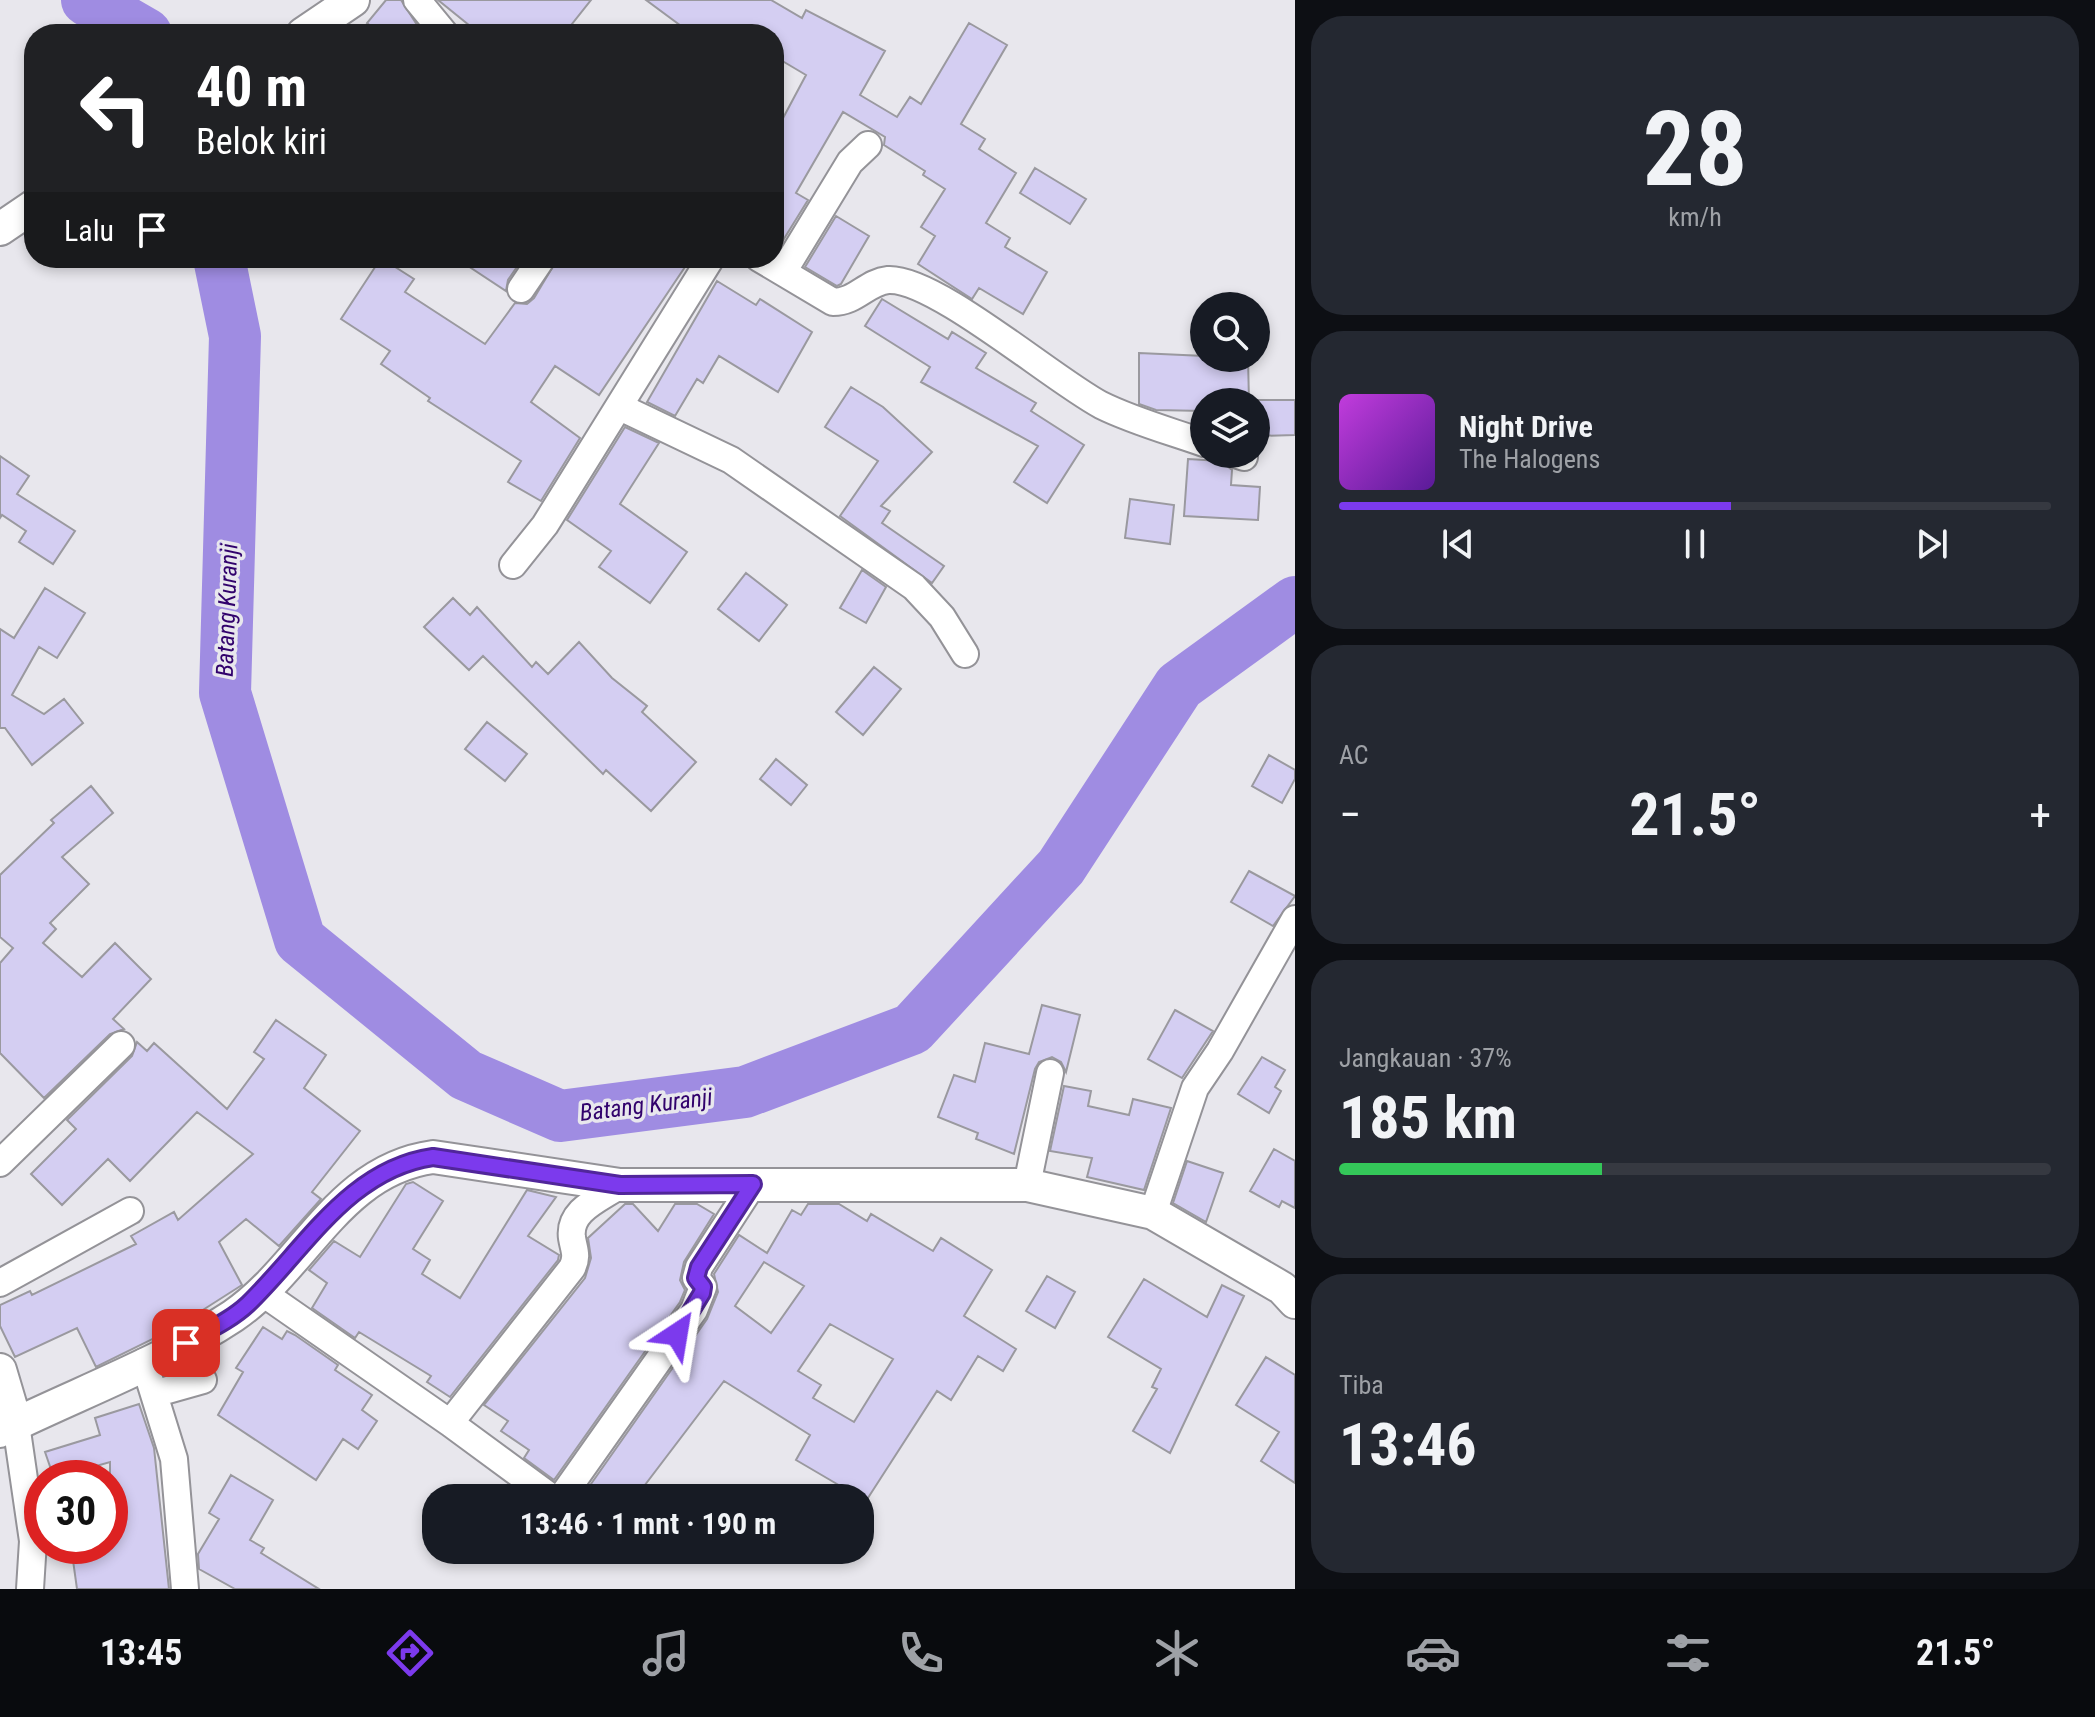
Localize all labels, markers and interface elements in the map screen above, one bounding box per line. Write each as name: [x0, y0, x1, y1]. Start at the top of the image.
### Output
text: 40 m: [196, 54, 307, 120]
icon: left: [64, 56, 168, 160]
text: 28: [1642, 89, 1748, 210]
text: Belok kiri: [196, 121, 327, 163]
text: km/h: [1668, 202, 1722, 232]
icon: arrive: [130, 208, 174, 252]
text: Lalu: [64, 213, 114, 248]
map controls: [1190, 292, 1270, 468]
button: search: [1190, 292, 1270, 372]
button: layers: [1190, 388, 1270, 468]
text: Night Drive: [1459, 409, 1593, 444]
text: The Halogens: [1459, 444, 1600, 474]
icon: previous: [1436, 522, 1480, 566]
icon: pause: [1673, 522, 1717, 566]
icon: next: [1910, 522, 1954, 566]
water label: Batang Kuranji: [211, 542, 243, 677]
text: AC: [1339, 740, 1369, 770]
text: 21.5°: [1629, 779, 1761, 850]
text: −: [1339, 789, 1361, 841]
text: +: [2029, 789, 2051, 841]
text: Jangkauan · 37%: [1339, 1043, 1512, 1073]
text: 185 km: [1339, 1082, 1517, 1153]
water label: Batang Kuranji: [578, 1083, 715, 1127]
position arrow: [635, 1292, 719, 1376]
pin: [152, 1309, 220, 1377]
icon: arrive: [164, 1321, 208, 1365]
text: Tiba: [1339, 1370, 1384, 1400]
text: 13:46: [1339, 1409, 1477, 1480]
speed limit sign: 30: [24, 1460, 128, 1564]
text: 13:46 · 1 mnt · 190 m: [520, 1506, 776, 1541]
icon: directions: [382, 1625, 438, 1681]
icon: music: [638, 1625, 694, 1681]
icon: phone: [893, 1625, 949, 1681]
icon: climate: [1149, 1625, 1205, 1681]
icon: car: [1405, 1625, 1461, 1681]
icon: filters: [1660, 1625, 1716, 1681]
text: 13:45: [100, 1632, 182, 1674]
text: 21.5°: [1916, 1632, 1995, 1674]

